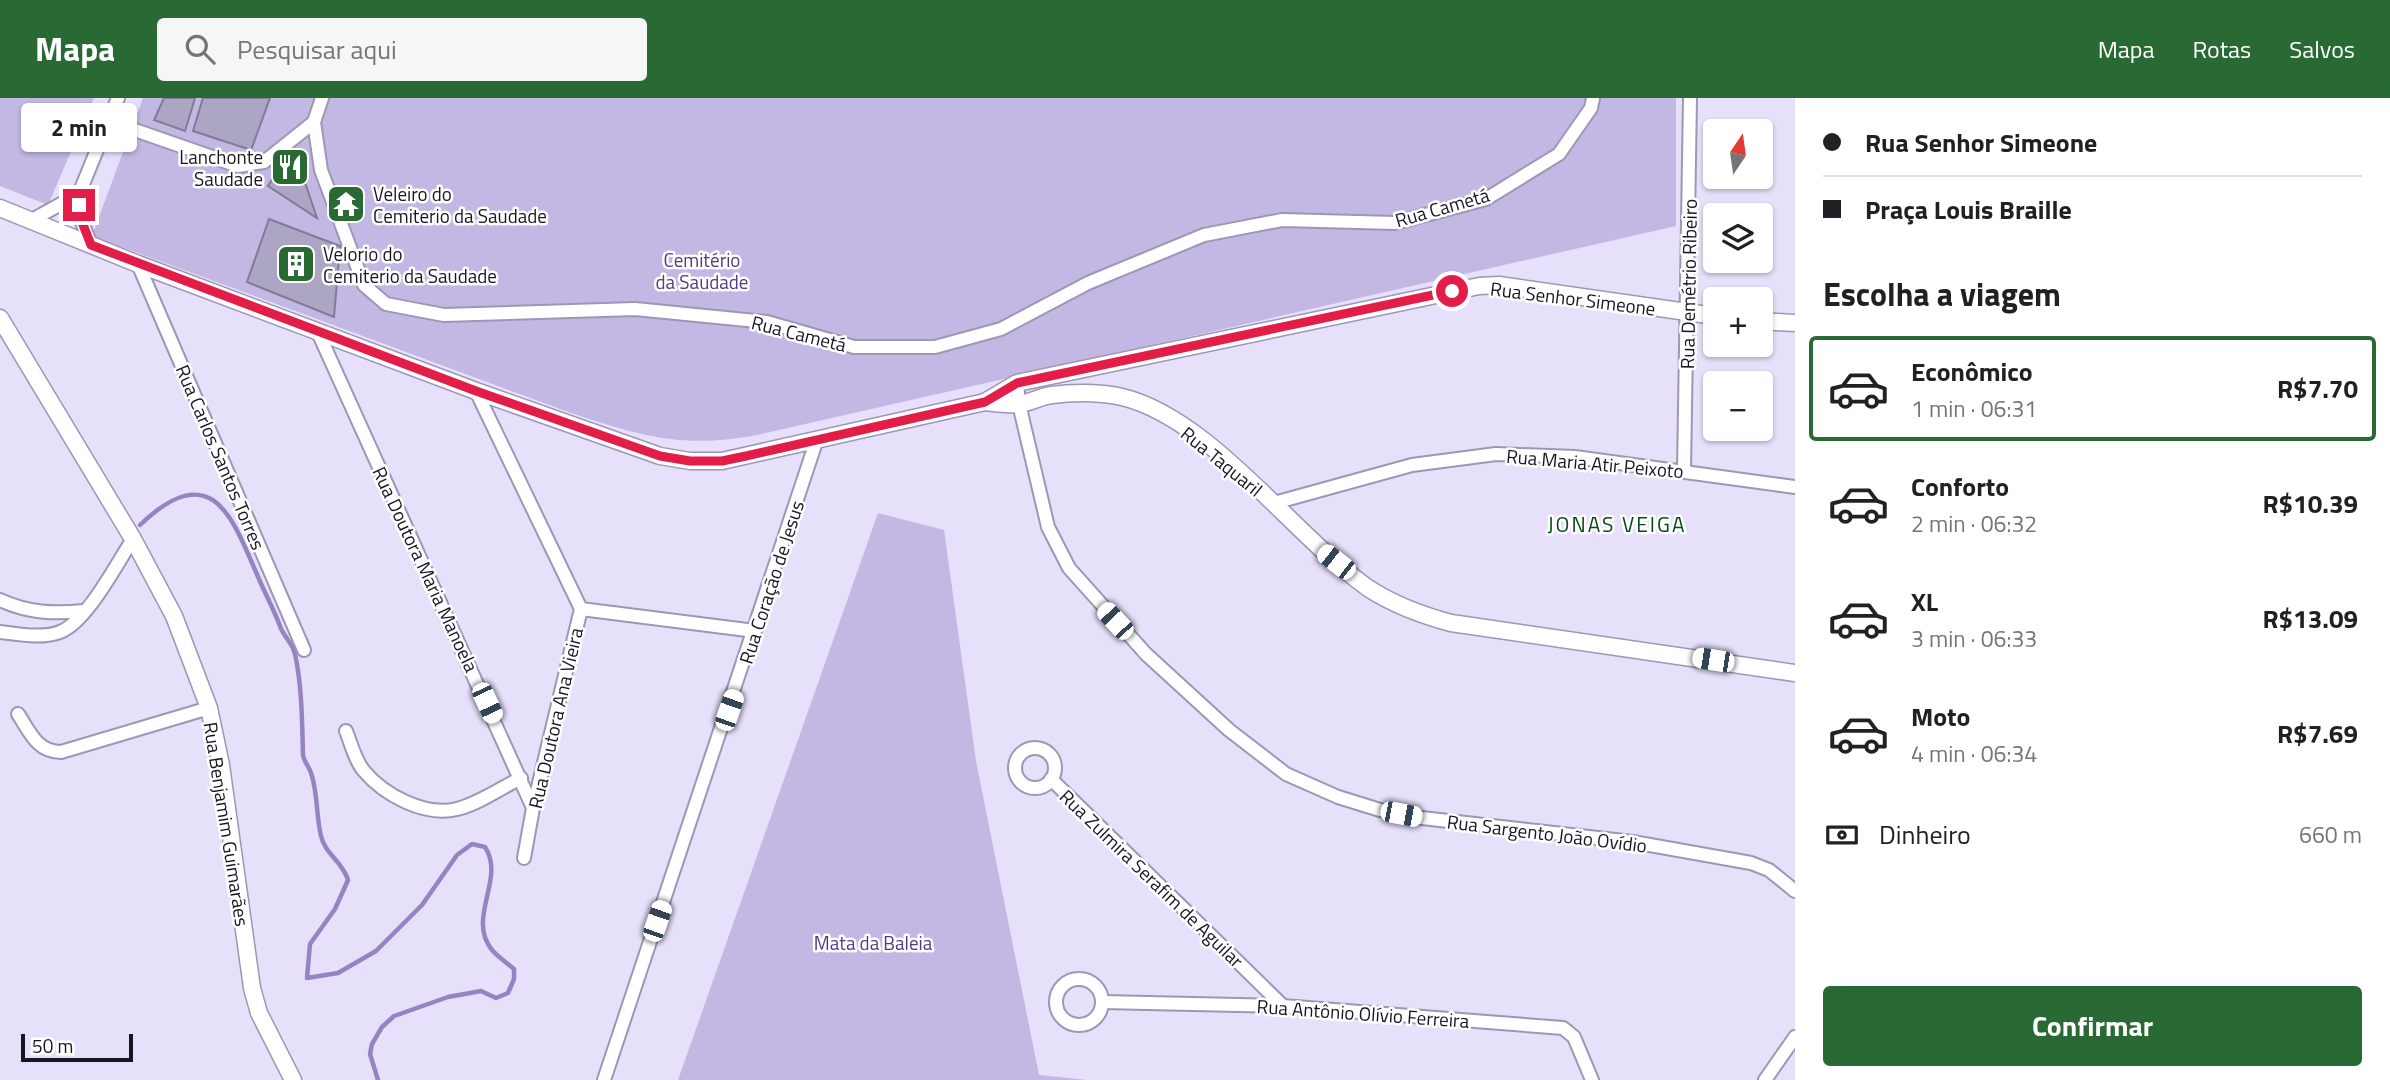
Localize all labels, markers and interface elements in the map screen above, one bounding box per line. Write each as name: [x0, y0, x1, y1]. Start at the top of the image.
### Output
search box: [157, 18, 647, 81]
text: Mapa: [35, 24, 115, 74]
icon: search: [181, 30, 219, 68]
text: Pesquisar aqui: [237, 30, 397, 69]
text: Mapa: [2098, 31, 2154, 67]
text: Rotas: [2192, 31, 2251, 67]
text: Salvos: [2289, 31, 2355, 67]
callout: 2 min: [21, 104, 137, 153]
text: 2 min: [51, 110, 107, 145]
north arrow: [1703, 119, 1773, 189]
map controls: [1703, 119, 1773, 441]
text: Rua Senhor Simeone: [1865, 123, 2097, 162]
place label: Lanchonte Saudade: [179, 142, 263, 193]
restaurant icon: Lanchonte Saudade: [269, 146, 311, 188]
place label: Veleiro do Cemiterio da Saudade: [373, 179, 547, 230]
street label: Rua Cametá: [1391, 180, 1493, 234]
temple icon: Veleiro do Cemiterio da Saudade: [325, 183, 367, 225]
route end: [63, 189, 95, 221]
text: Praça Louis Braille: [1865, 190, 2072, 229]
street label: Rua Demétrio Ribeiro: [1672, 199, 1704, 369]
button: layers: [1703, 203, 1773, 273]
place label: Velorio do Cemiterio da Saudade: [323, 239, 497, 290]
building icon: Velorio do Cemiterio da Saudade: [275, 243, 317, 285]
park label: Cemitério da Saudade: [656, 245, 748, 296]
text: Escolha a viagem: [1823, 270, 2061, 318]
street label: Rua Senhor Simeone: [1489, 273, 1657, 323]
route start: [1436, 275, 1468, 307]
button: +: [1703, 287, 1773, 357]
street label: Rua Cametá: [748, 307, 850, 359]
text: Econômico: [1911, 352, 2033, 391]
icon: car: [1827, 357, 1890, 420]
street label: Rua Carlos Santos Torres: [169, 360, 273, 554]
text: R$7.70: [2277, 369, 2358, 408]
button: −: [1703, 371, 1773, 441]
text: 1 min · 06:31: [1911, 391, 2037, 426]
street label: Rua Taquaril: [1175, 419, 1269, 503]
street label: Rua Maria Atir Peixoto: [1505, 441, 1685, 485]
street label: Rua Doutora Maria Manoela: [366, 461, 487, 677]
text: Conforto: [1911, 467, 2009, 506]
icon: car: [1827, 472, 1890, 535]
text: R$10.39: [2262, 484, 2358, 523]
street label: Rua Coração de Jesus: [731, 496, 811, 667]
text: 2 min · 06:32: [1911, 506, 2037, 541]
district label: JONAS VEIGA: [1548, 508, 1686, 540]
car: [1313, 541, 1360, 583]
text: XL: [1911, 582, 1938, 621]
icon: car: [1827, 587, 1890, 650]
car: [1093, 598, 1138, 644]
text: R$13.09: [2262, 599, 2358, 638]
text: 3 min · 06:33: [1911, 621, 2037, 656]
street label: Rua Doutora Ana Vieira: [520, 624, 590, 811]
car: [1691, 646, 1736, 674]
car: [469, 680, 506, 726]
car: [713, 687, 746, 733]
text: Moto: [1911, 697, 1970, 736]
icon: car: [1827, 702, 1890, 765]
text: R$7.69: [2277, 714, 2358, 753]
street label: Rua Benjamim Guimarães: [197, 720, 258, 928]
text: 4 min · 06:34: [1911, 736, 2037, 771]
street label: Rua Zulmira Serafim de Aguilar: [1053, 782, 1251, 974]
car: [1379, 800, 1424, 828]
street label: Rua Sargento João Ovídio: [1445, 806, 1649, 860]
text: Dinheiro: [1879, 815, 1971, 854]
icon: cash: [1823, 816, 1861, 854]
text: 660 m: [2299, 817, 2362, 852]
car: [641, 898, 674, 944]
park label: Mata da Baleia: [814, 928, 933, 957]
button: Confirmar: [1823, 986, 2362, 1066]
street label: Rua Antônio Olívio Ferreira: [1256, 991, 1471, 1035]
scale bar: [21, 1031, 133, 1063]
text: 50 m: [32, 1031, 73, 1060]

